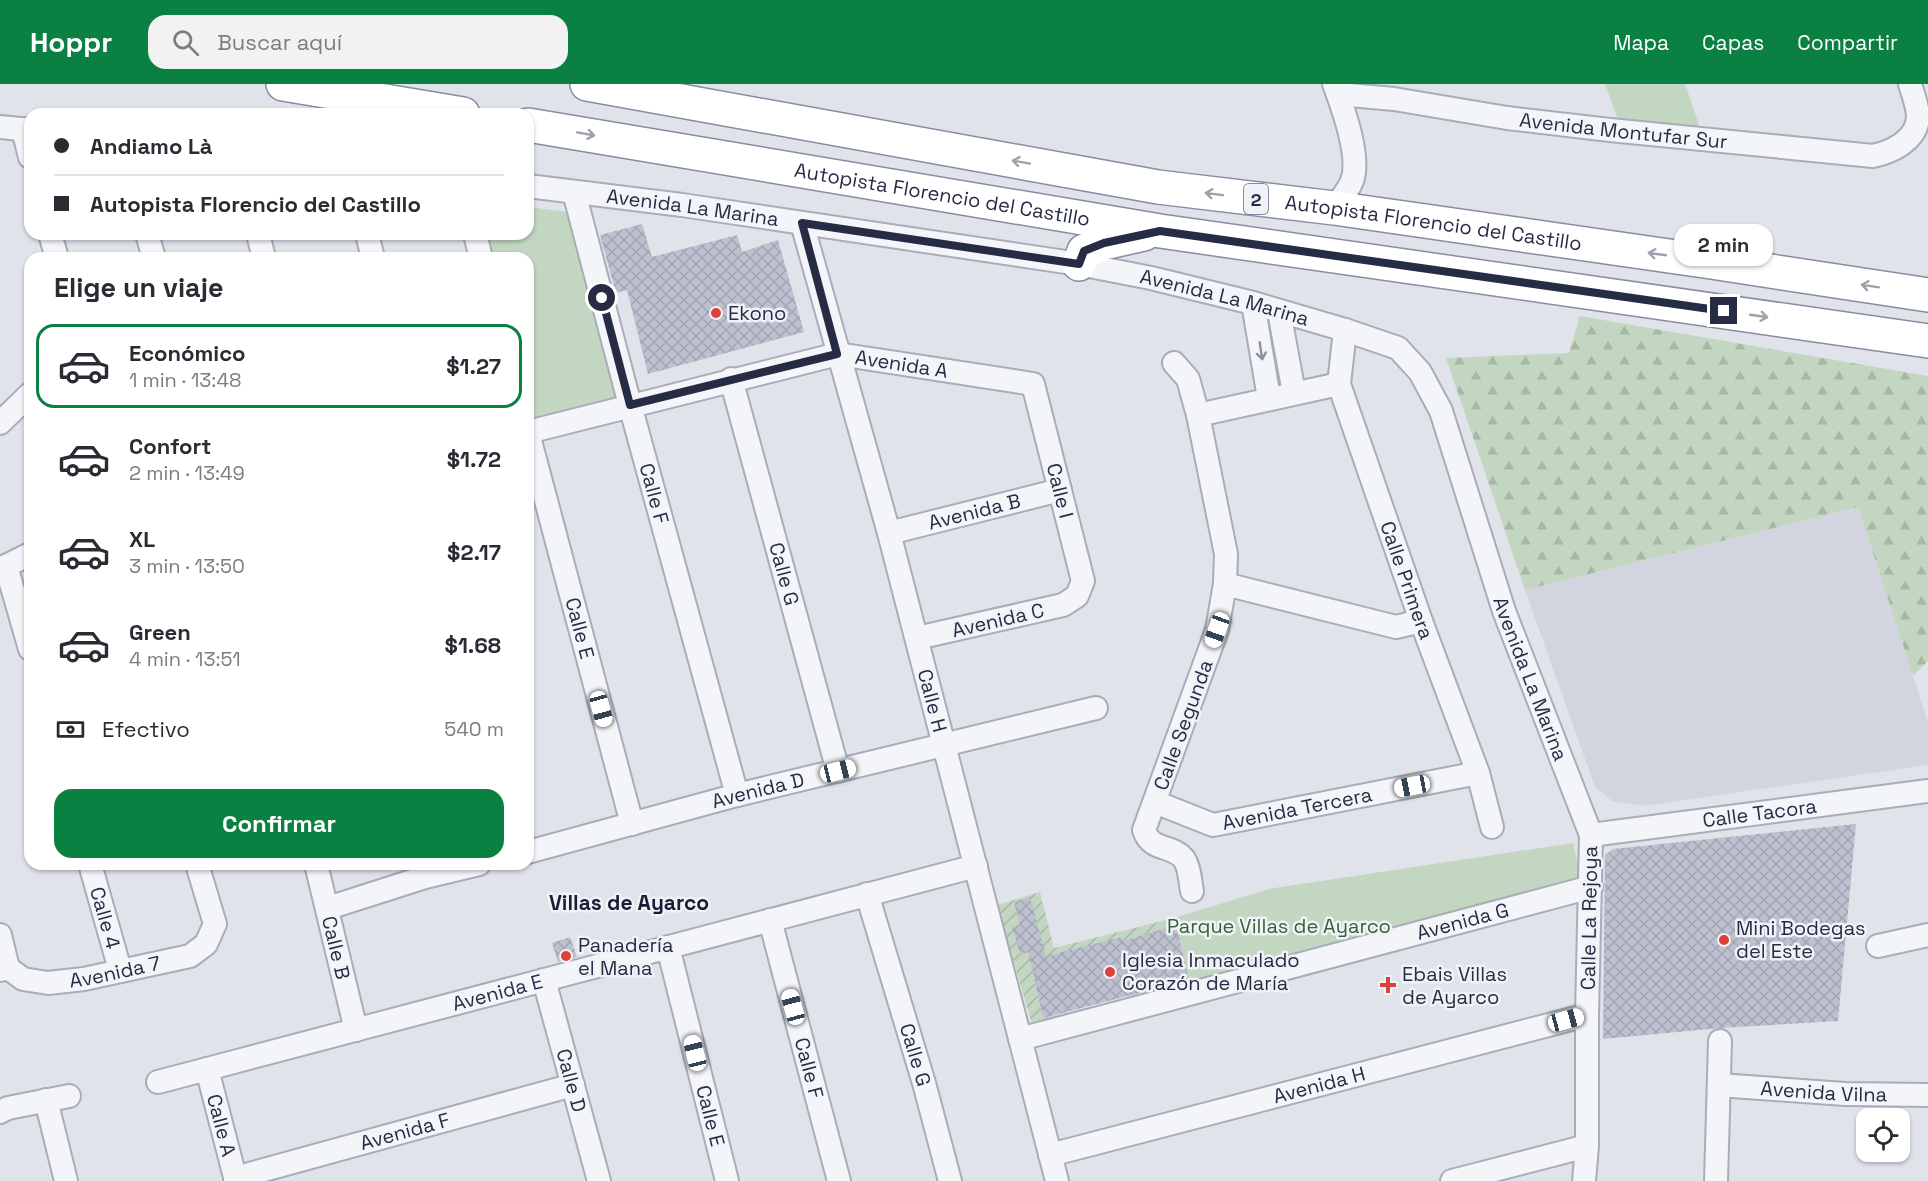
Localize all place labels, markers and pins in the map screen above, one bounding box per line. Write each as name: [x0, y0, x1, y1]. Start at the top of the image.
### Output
place label: Ekono: [728, 300, 786, 326]
marker: Ekono: [709, 306, 723, 320]
place label: Mini Bodegas del Este: [1736, 915, 1866, 964]
place label: Panadería el Mana: [578, 932, 673, 981]
marker: Mini Bodegas del Este: [1717, 933, 1731, 947]
place label: Iglesia Inmaculado Corazón de María: [1122, 947, 1300, 996]
marker: Panadería el Mana: [559, 949, 573, 963]
place label: Ebais Villas de Ayarco: [1402, 961, 1507, 1010]
marker: Iglesia Inmaculado Corazón de María: [1103, 965, 1117, 979]
marker: Ebais Villas de Ayarco: [1379, 976, 1397, 994]

